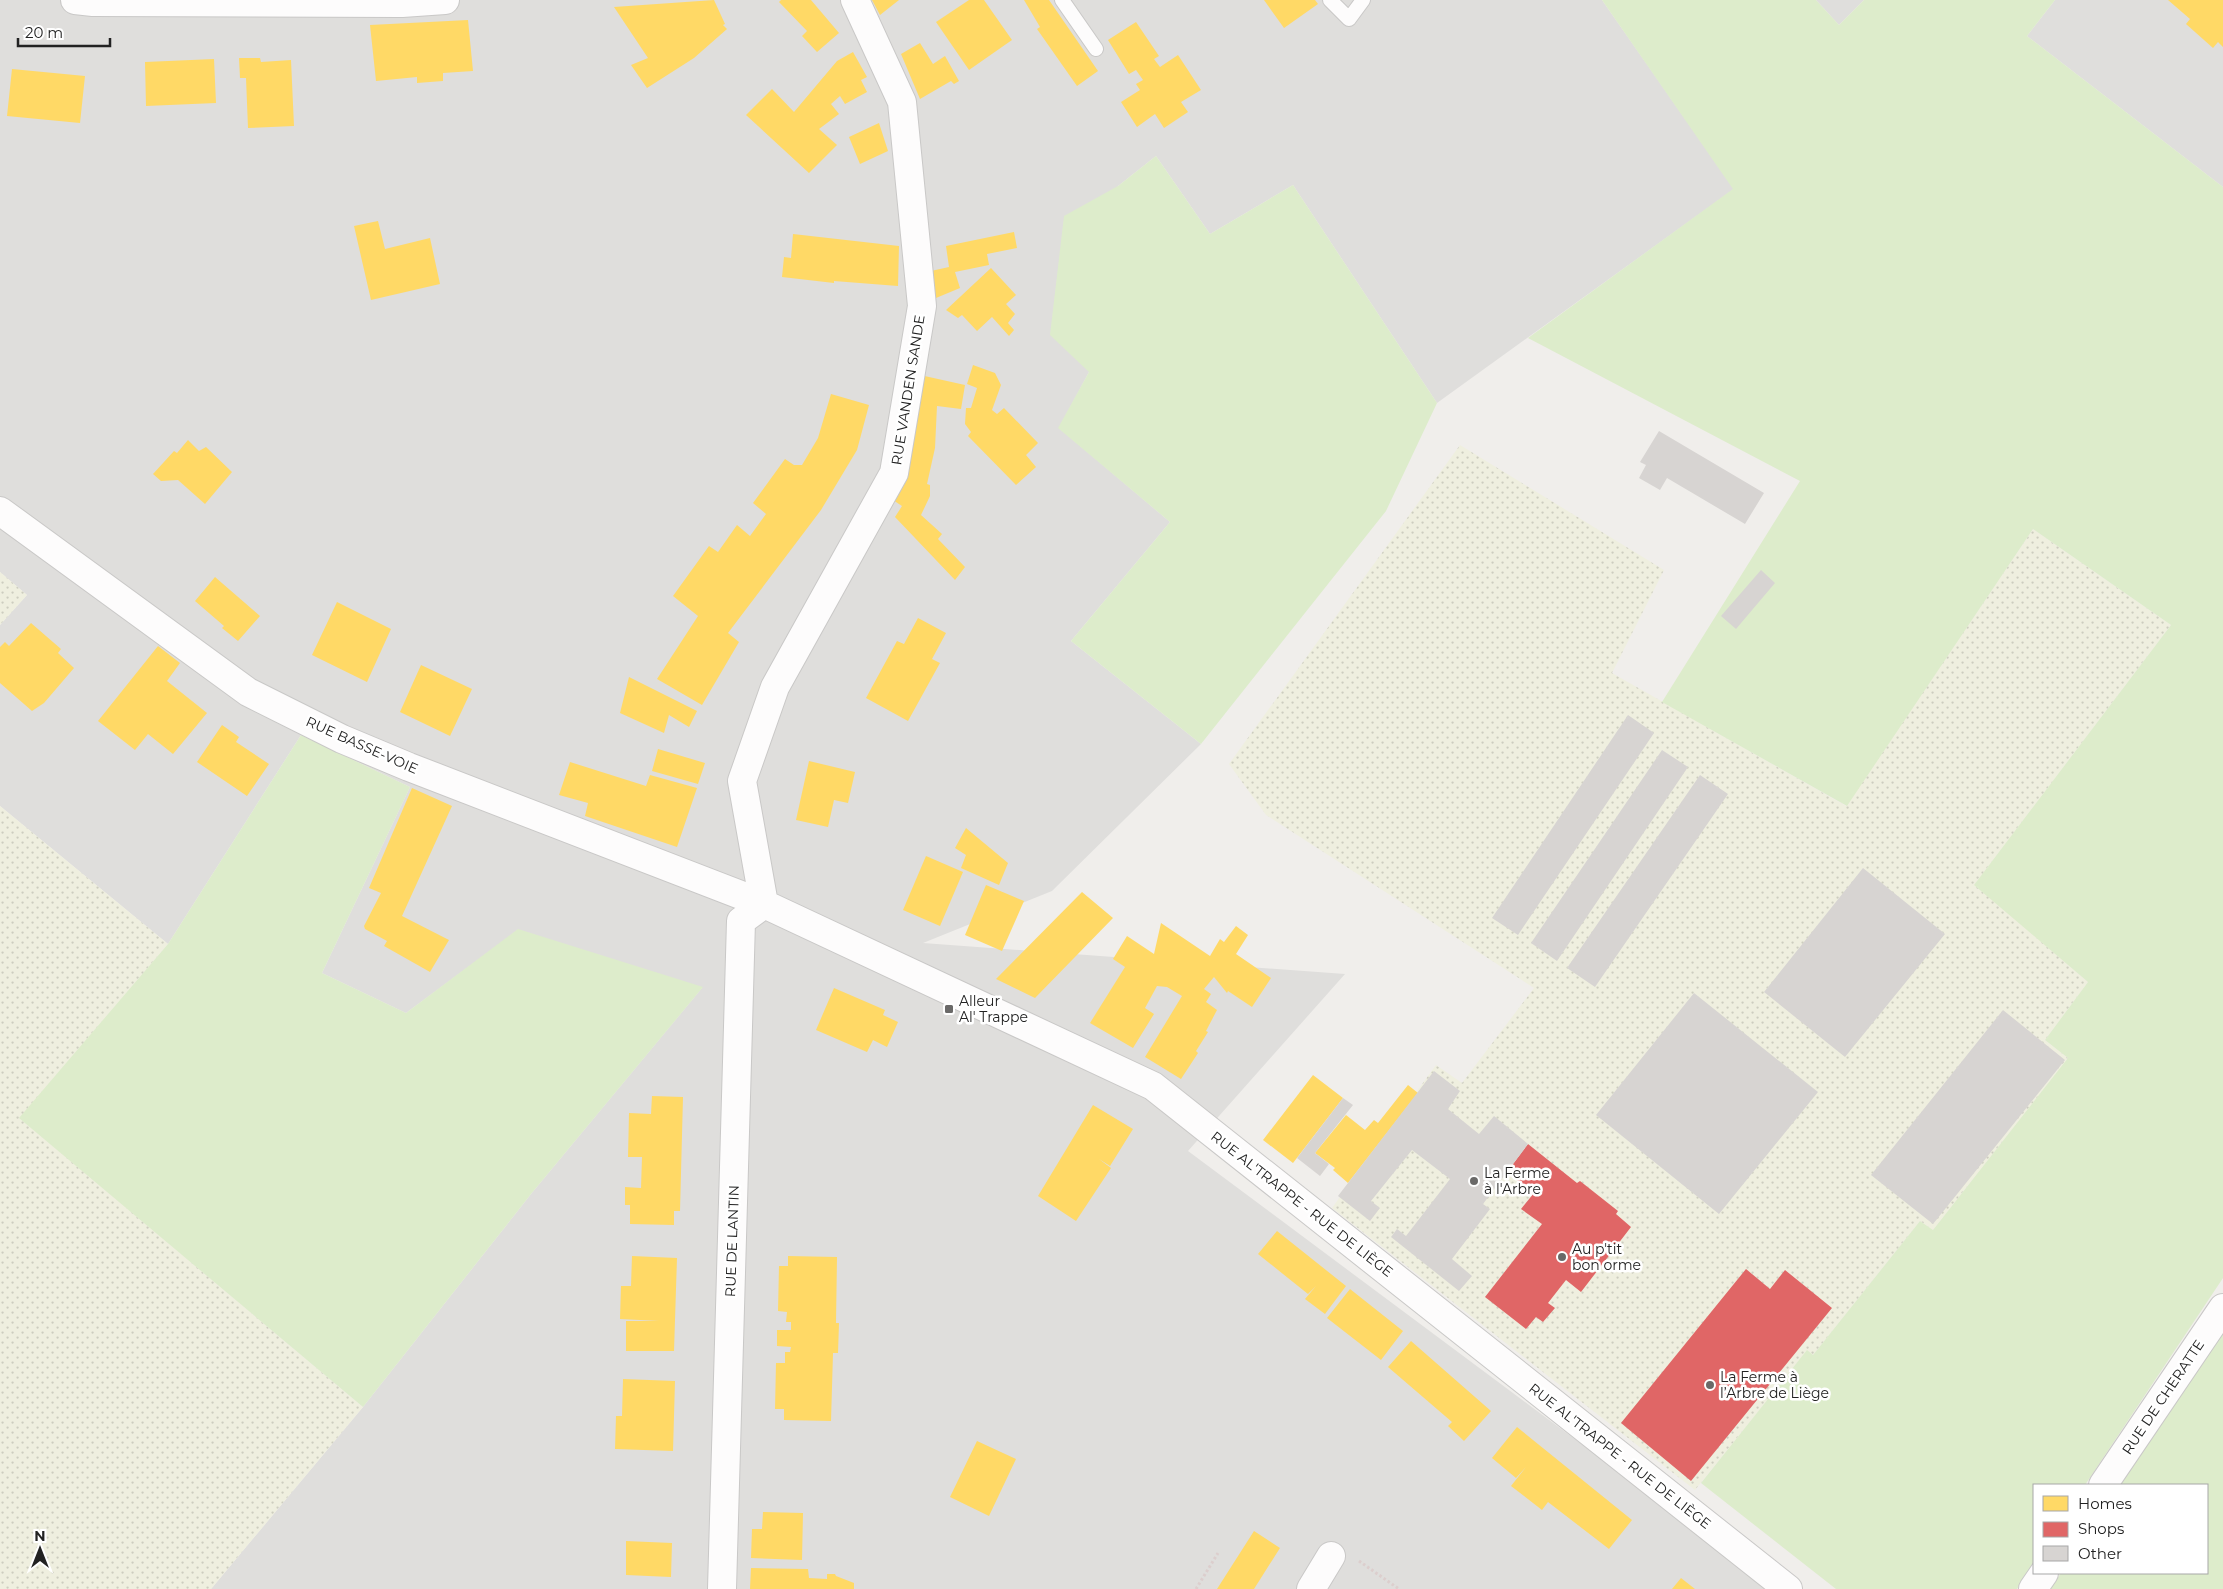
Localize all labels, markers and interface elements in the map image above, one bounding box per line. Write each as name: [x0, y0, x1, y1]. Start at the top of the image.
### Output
scale bar: [18, 15, 110, 47]
text: 20 m: [25, 23, 63, 42]
street label: RUE VANDEN SANDE: [887, 314, 929, 466]
street label: RUE BASSE-VOIE: [303, 712, 421, 778]
place label: Alleur Al' Trappe: [959, 992, 1028, 1026]
marker: Alleur Al' Trappe: [943, 1003, 955, 1015]
street label: RUE AL'TRAPPE - RUE DE LIÈGE: [1207, 1127, 1397, 1281]
place label: La Ferme à l'Arbre: [1484, 1164, 1550, 1198]
marker: La Ferme à l'Arbre: [1468, 1175, 1480, 1187]
street label: RUE DE LANTIN: [721, 1185, 743, 1297]
place label: Au p'tit bon orme: [1572, 1240, 1641, 1274]
marker: Au p'tit bon orme: [1556, 1251, 1568, 1263]
street label: RUE DE CHERATTE: [2118, 1336, 2208, 1458]
place label: La Ferme à l’Arbre de Liège: [1720, 1368, 1829, 1402]
street label: RUE AL'TRAPPE - RUE DE LIÈGE: [1525, 1379, 1715, 1533]
marker: La Ferme à l’Arbre de Liège: [1704, 1379, 1716, 1391]
legend: [2033, 1484, 2208, 1574]
text: Homes: [2078, 1494, 2132, 1513]
text: Shops: [2078, 1519, 2124, 1538]
north arrow: [15, 1524, 65, 1574]
text: N: [34, 1527, 46, 1545]
text: Other: [2078, 1544, 2122, 1563]

